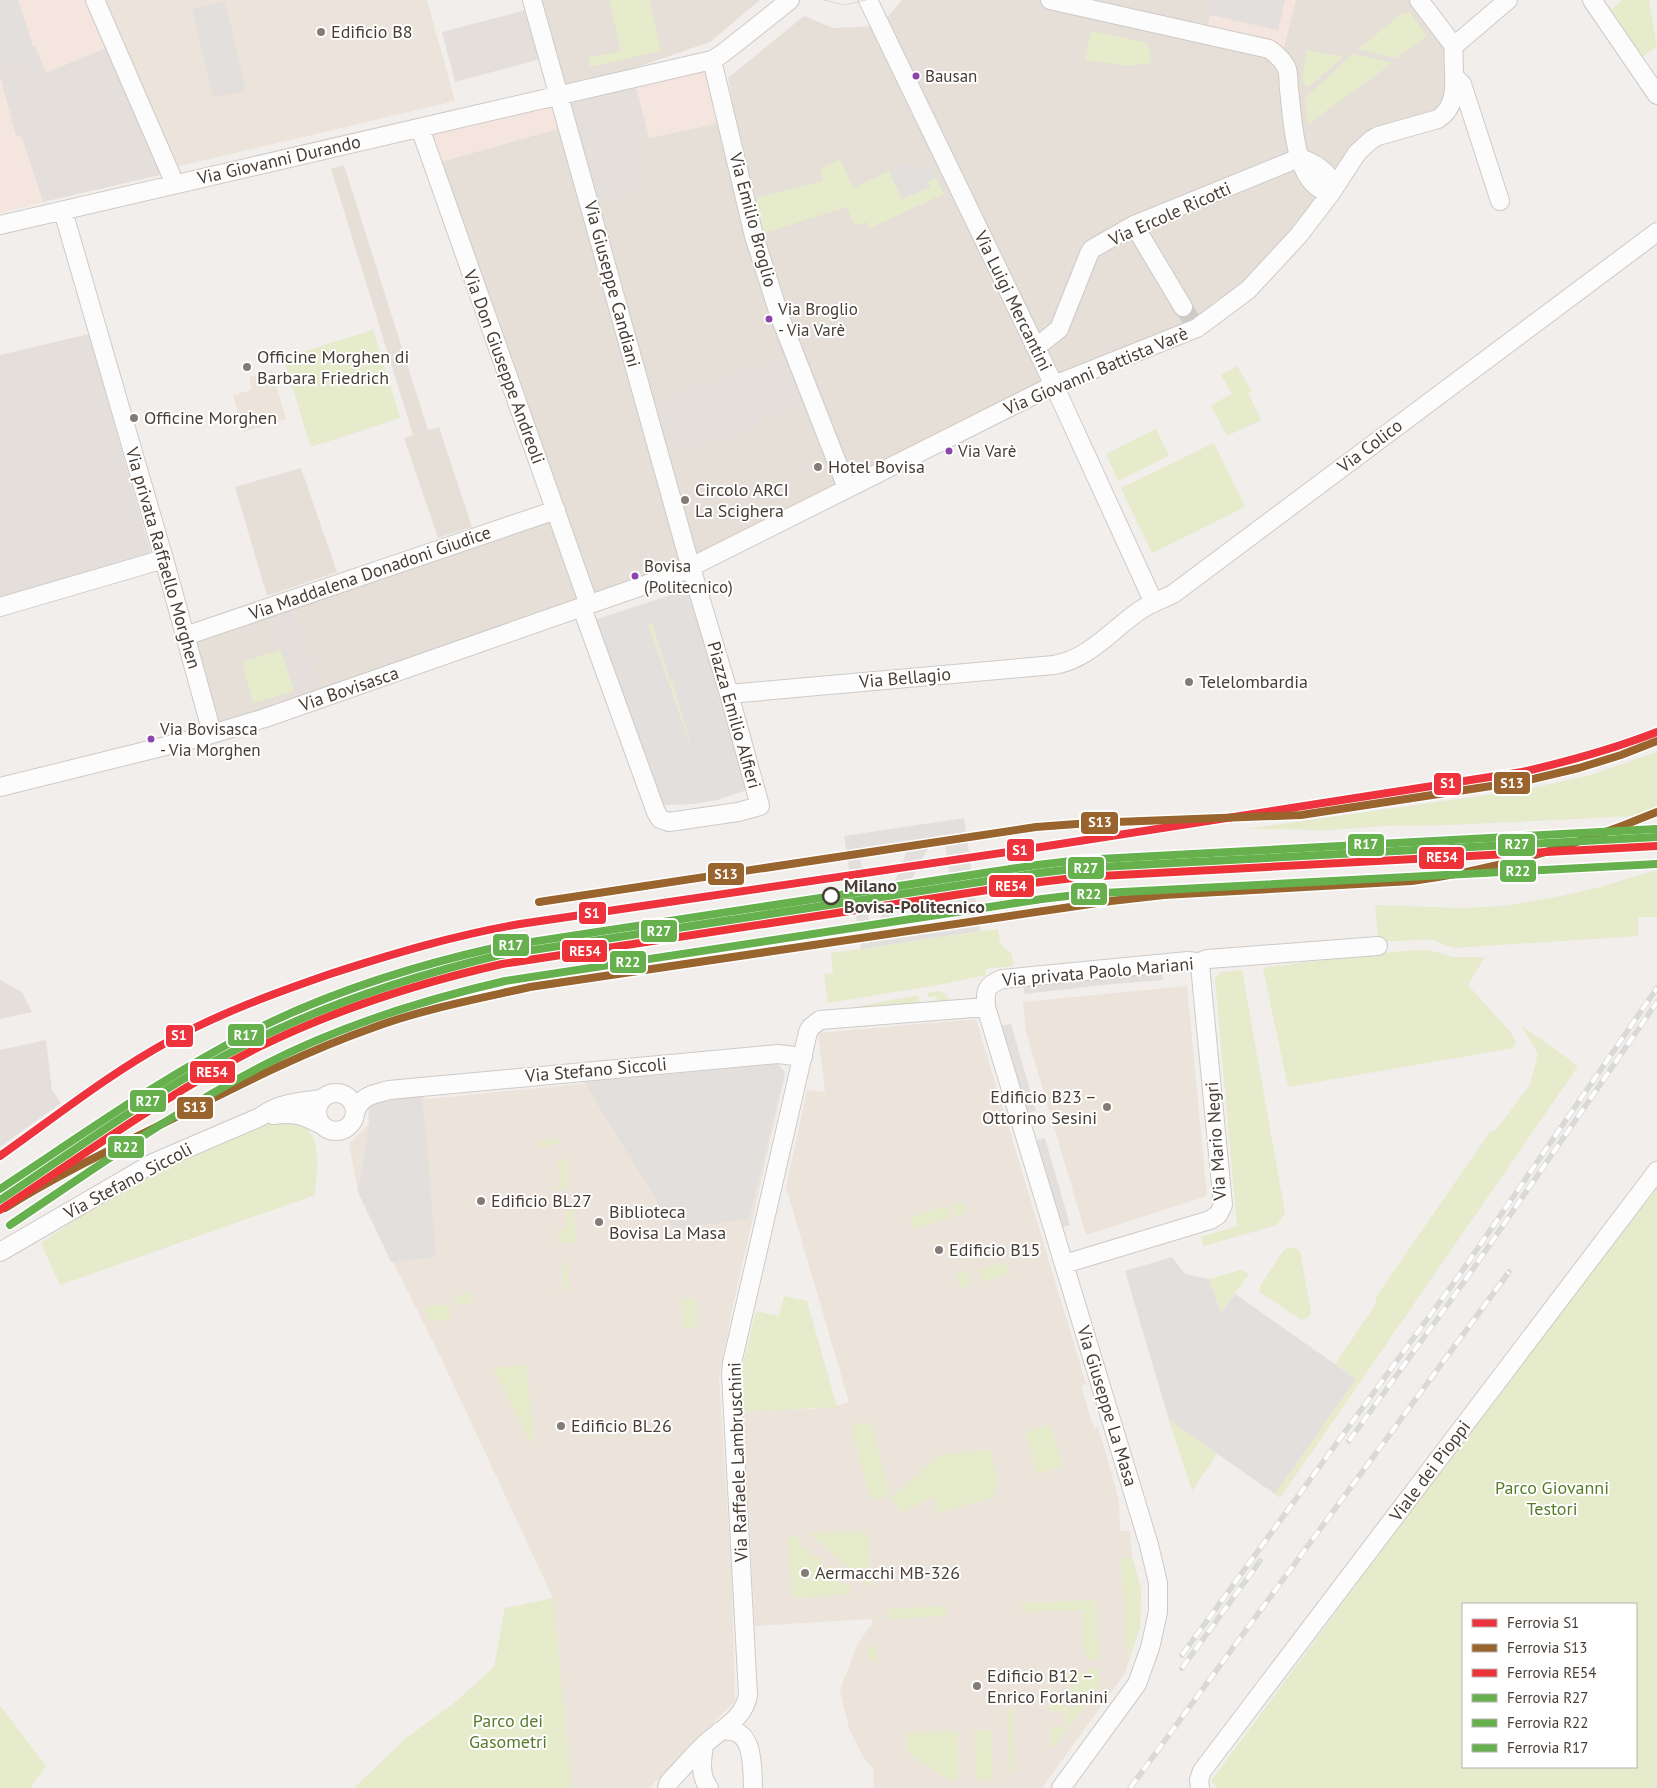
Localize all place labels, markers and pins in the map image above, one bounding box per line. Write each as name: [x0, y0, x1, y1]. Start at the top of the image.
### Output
place label: Edificio B8: [331, 20, 413, 43]
marker: Edificio B8: [315, 26, 327, 38]
place label: Bausan: [925, 65, 977, 87]
marker: Bausan: [911, 71, 921, 81]
place label: Via Broglio - Via Varè: [777, 298, 858, 341]
marker: Via Broglio - Via Varè: [764, 314, 774, 324]
place label: Officine Morghen di Barbara Friedrich: [257, 345, 409, 389]
marker: Officine Morghen di Barbara Friedrich: [241, 361, 253, 373]
place label: Officine Morghen: [144, 406, 277, 429]
marker: Officine Morghen: [128, 412, 140, 424]
place label: Via Varè: [957, 440, 1016, 462]
marker: Via Varè: [944, 446, 954, 456]
place label: Hotel Bovisa: [828, 455, 925, 478]
marker: Hotel Bovisa: [812, 461, 824, 473]
place label: Circolo ARCI La Scighera: [695, 478, 789, 522]
marker: Circolo ARCI La Scighera: [679, 494, 691, 506]
place label: Bovisa (Politecnico): [644, 555, 733, 598]
marker: Bovisa (Politecnico): [630, 571, 640, 581]
place label: Telelombardia: [1199, 670, 1308, 693]
marker: Telelombardia: [1183, 676, 1195, 688]
place label: Via Bovisasca - Via Morghen: [159, 718, 261, 761]
marker: Via Bovisasca - Via Morghen: [146, 734, 156, 744]
place label: Milano Bovisa-Politecnico: [844, 874, 985, 918]
marker: Milano Bovisa-Politecnico: [822, 887, 840, 905]
place label: Edificio B23 – Ottorino Sesini: [982, 1085, 1097, 1129]
marker: Edificio B23 – Ottorino Sesini: [1101, 1101, 1113, 1113]
place label: Edificio BL27: [491, 1189, 592, 1212]
marker: Edificio BL27: [475, 1195, 487, 1207]
place label: Biblioteca Bovisa La Masa: [609, 1200, 726, 1244]
marker: Biblioteca Bovisa La Masa: [593, 1216, 605, 1228]
place label: Edificio B15: [949, 1238, 1040, 1261]
marker: Edificio B15: [933, 1244, 945, 1256]
place label: Edificio BL26: [571, 1414, 672, 1437]
marker: Edificio BL26: [555, 1420, 567, 1432]
place label: Aermacchi MB-326: [815, 1561, 960, 1584]
marker: Aermacchi MB-326: [799, 1567, 811, 1579]
place label: Edificio B12 – Enrico Forlanini: [987, 1664, 1108, 1708]
marker: Edificio B12 – Enrico Forlanini: [971, 1680, 983, 1692]

